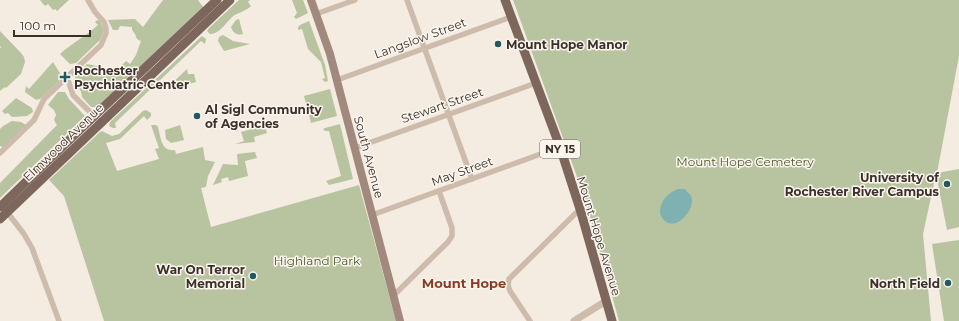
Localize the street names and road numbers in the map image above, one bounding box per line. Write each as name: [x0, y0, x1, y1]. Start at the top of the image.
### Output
street label: Langslow Street: [372, 14, 468, 62]
street label: Stewart Street: [399, 84, 485, 126]
street label: Elmwood Avenue: [20, 100, 106, 184]
street label: South Avenue: [351, 114, 387, 200]
road number: NY 15: [540, 140, 580, 158]
street label: May Street: [429, 153, 495, 189]
street label: Mount Hope Avenue: [574, 174, 624, 298]

